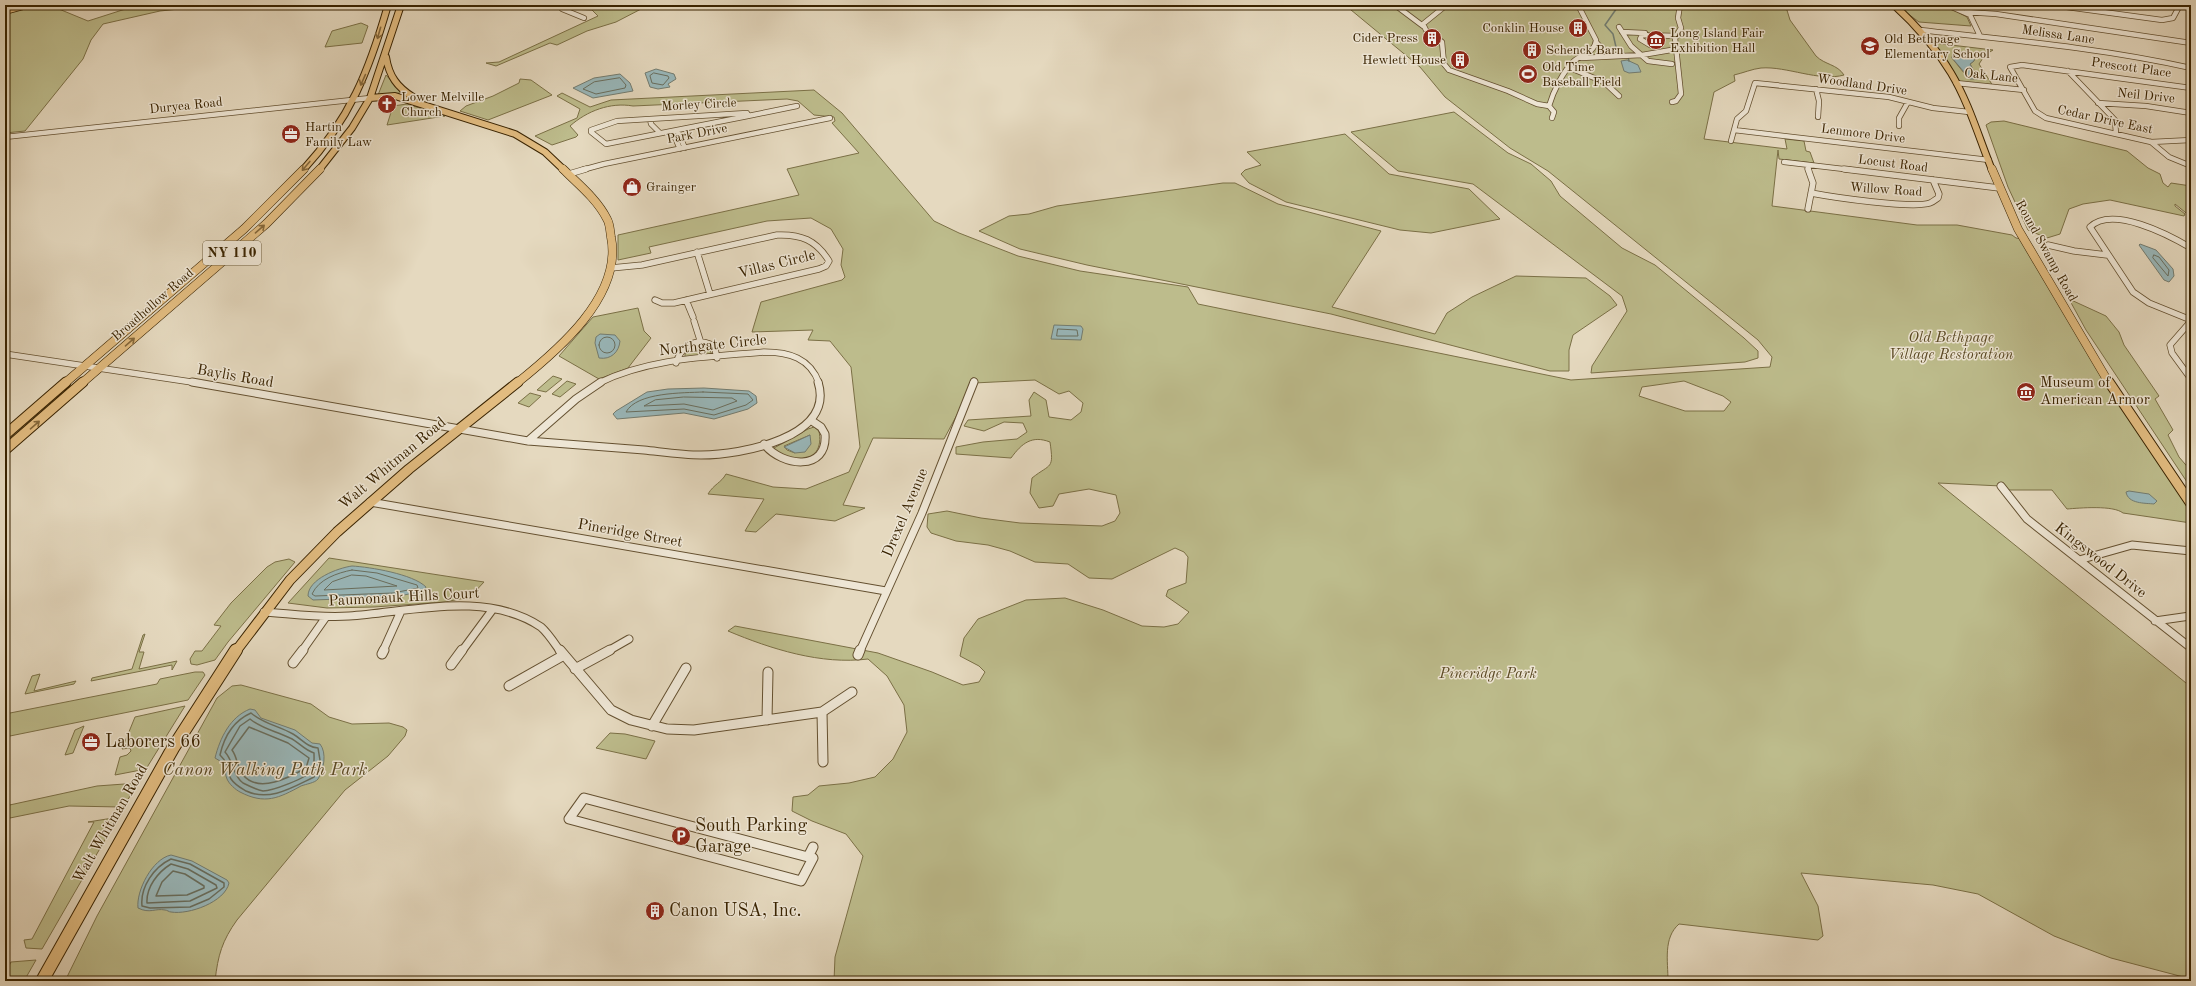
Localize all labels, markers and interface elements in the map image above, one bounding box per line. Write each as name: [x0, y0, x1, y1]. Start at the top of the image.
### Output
building icon: Conklin House: [1567, 17, 1589, 39]
place label: Conklin House: [1482, 22, 1564, 35]
street label: Melissa Lane: [2021, 23, 2095, 47]
one-way arrow: [375, 26, 382, 39]
building icon: Cider Press: [1421, 27, 1443, 49]
place label: Long Island Fair Exhibition Hall: [1670, 27, 1765, 55]
museum icon: Long Island Fair Exhibition Hall: [1645, 29, 1667, 51]
place label: Cider Press: [1353, 32, 1418, 45]
place label: Old Bethpage Elementary School: [1884, 33, 1990, 61]
school or university icon: Old Bethpage Elementary School: [1859, 35, 1881, 57]
building icon: Schenck Barn: [1521, 39, 1543, 61]
place label: Schenck Barn: [1546, 44, 1624, 57]
building icon: Hewlett House: [1449, 49, 1471, 71]
place label: Hewlett House: [1362, 54, 1446, 67]
street label: Prescott Place: [2090, 56, 2172, 80]
place label: Old Time Baseball Field: [1542, 61, 1622, 89]
sports icon: Old Time Baseball Field: [1517, 63, 1539, 85]
street label: Oak Lane: [1963, 67, 2019, 85]
street label: Woodland Drive: [1816, 72, 1908, 98]
one-way arrow: [359, 74, 366, 86]
street label: Neil Drive: [2117, 87, 2175, 105]
place label: Lower Melville Church: [401, 91, 484, 119]
church icon: Lower Melville Church: [376, 93, 398, 115]
street label: Duryea Road: [149, 96, 224, 116]
street label: Morley Circle: [661, 97, 737, 113]
street label: Cedar Drive East: [2056, 104, 2154, 137]
place label: Hartin Family Law: [305, 121, 372, 149]
street label: Park Drive: [665, 122, 729, 146]
street label: Lenmore Drive: [1820, 122, 1906, 146]
office icon: Hartin Family Law: [280, 123, 302, 145]
street label: Locust Road: [1857, 153, 1929, 175]
one-way arrow: [302, 160, 311, 171]
shop icon: Grainger: [621, 176, 643, 198]
place label: Grainger: [646, 181, 697, 194]
street label: Willow Road: [1849, 181, 1923, 199]
street label: Round Swamp Road: [2013, 198, 2079, 304]
one-way arrow: [254, 224, 265, 233]
road number: NY 110: [203, 241, 261, 265]
street label: Villas Circle: [737, 248, 817, 282]
street label: Broadhollow Road: [110, 266, 196, 344]
park label: Old Bethpage Village Restoration: [1889, 331, 2014, 363]
street label: Northgate Circle: [658, 333, 768, 359]
one-way arrow: [125, 338, 136, 347]
street label: Baylis Road: [195, 363, 275, 391]
place label: Museum of American Armor: [2040, 376, 2150, 408]
museum icon: Museum of American Armor: [2015, 381, 2037, 403]
street label: Walt Whitman Road: [337, 415, 449, 513]
one-way arrow: [29, 421, 39, 430]
street label: Drexel Avenue: [881, 466, 931, 560]
street label: Pineridge Street: [576, 517, 684, 551]
street label: Kingswood Drive: [2051, 521, 2149, 601]
street label: Paumonauk Hills Court: [328, 587, 480, 609]
park label: Pineridge Park: [1438, 667, 1537, 682]
office icon: Laborers 66: [80, 731, 102, 753]
place label: Laborers 66: [105, 733, 201, 751]
park label: Canon Walking Path Park: [162, 761, 368, 779]
street label: Walt Whitman Road: [71, 762, 151, 886]
place label: South Parking Garage: [695, 817, 807, 856]
parking icon: South Parking Garage: [670, 825, 692, 847]
building icon: Canon USA, Inc.: [644, 900, 666, 922]
place label: Canon USA, Inc.: [669, 902, 802, 920]

